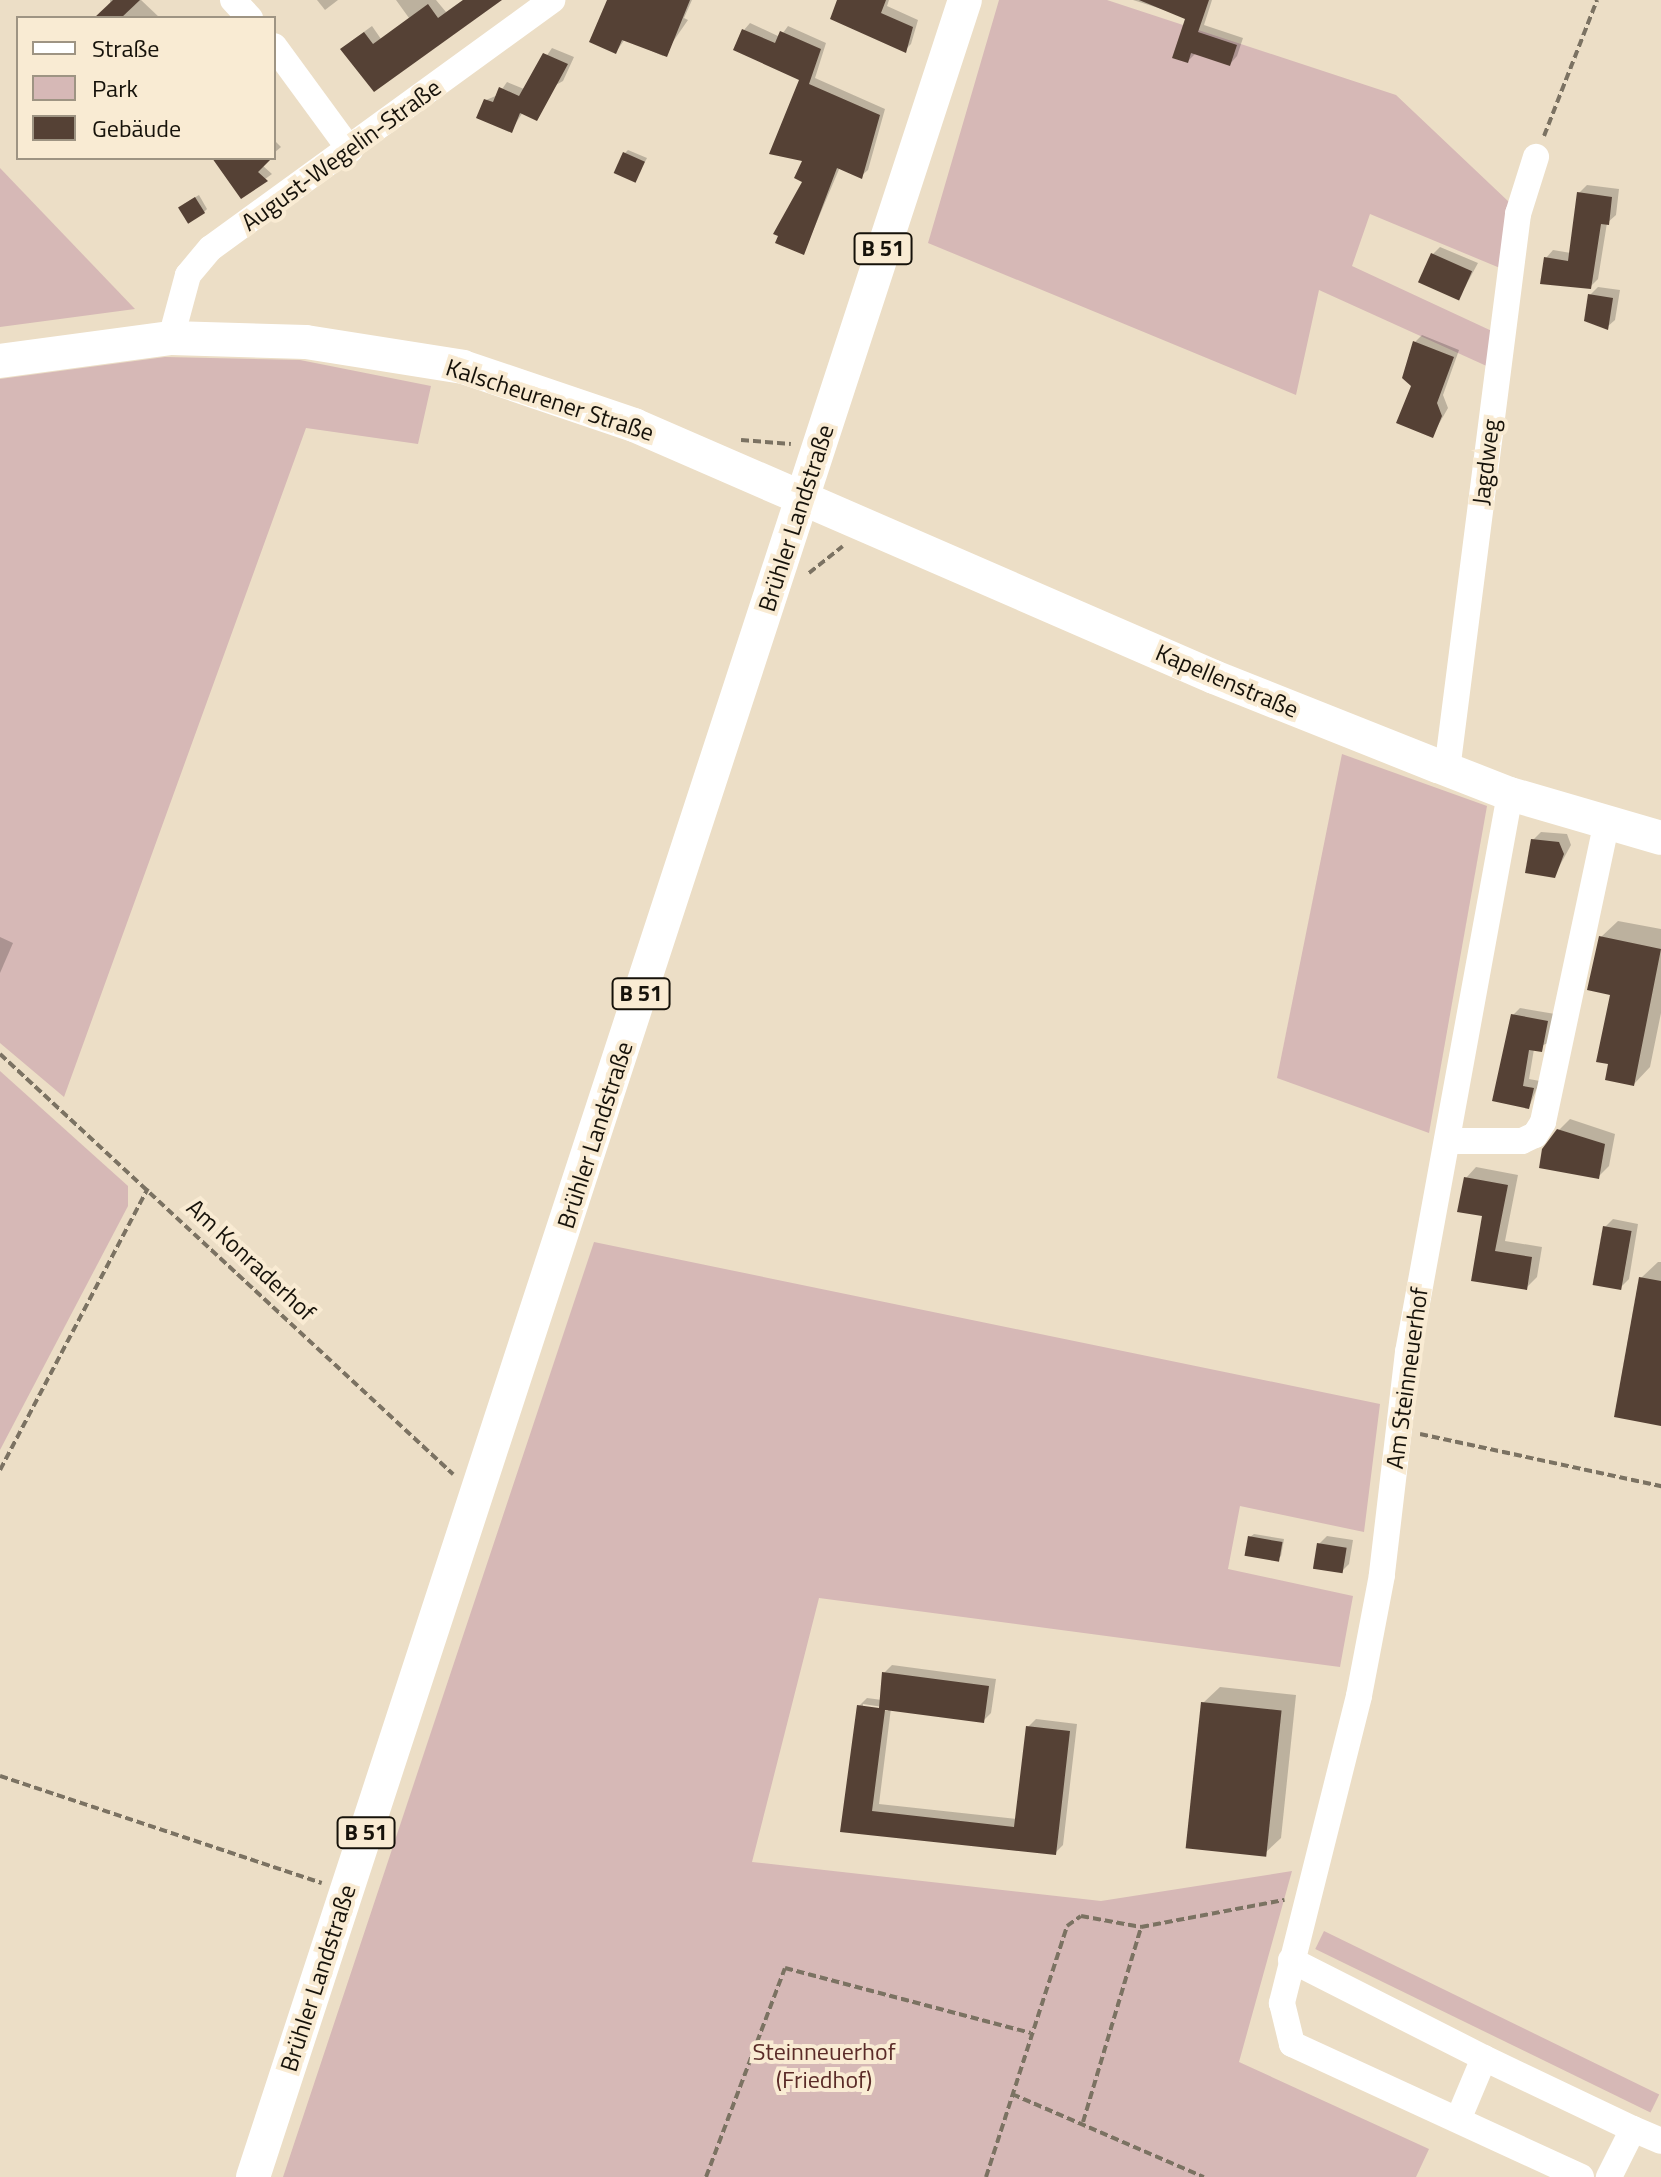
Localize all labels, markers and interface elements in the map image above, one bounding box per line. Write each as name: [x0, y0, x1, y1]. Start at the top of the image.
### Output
legend: [16, 16, 276, 160]
text: Straße: [92, 30, 159, 66]
text: Park: [92, 70, 138, 106]
street label: August-Wegelin-Straße: [236, 73, 446, 237]
text: Gebäude: [92, 110, 181, 146]
road number: B 51: [853, 231, 913, 267]
street label: Kalscheurener Straße: [442, 353, 658, 447]
street label: Jagdweg: [1466, 417, 1506, 507]
street label: Brühler Landstraße: [752, 421, 840, 615]
street label: Kapellenstraße: [1151, 638, 1303, 724]
road number: B 51: [611, 976, 671, 1012]
street label: Brühler Landstraße: [551, 1038, 639, 1232]
street label: Am Konraderhof: [181, 1193, 321, 1327]
street label: Am Steinneuerhof: [1380, 1285, 1434, 1471]
road number: B 51: [336, 1815, 396, 1851]
street label: Brühler Landstraße: [274, 1881, 362, 2075]
park label: Steinneuerhof (Friedhof): [752, 2038, 896, 2094]

